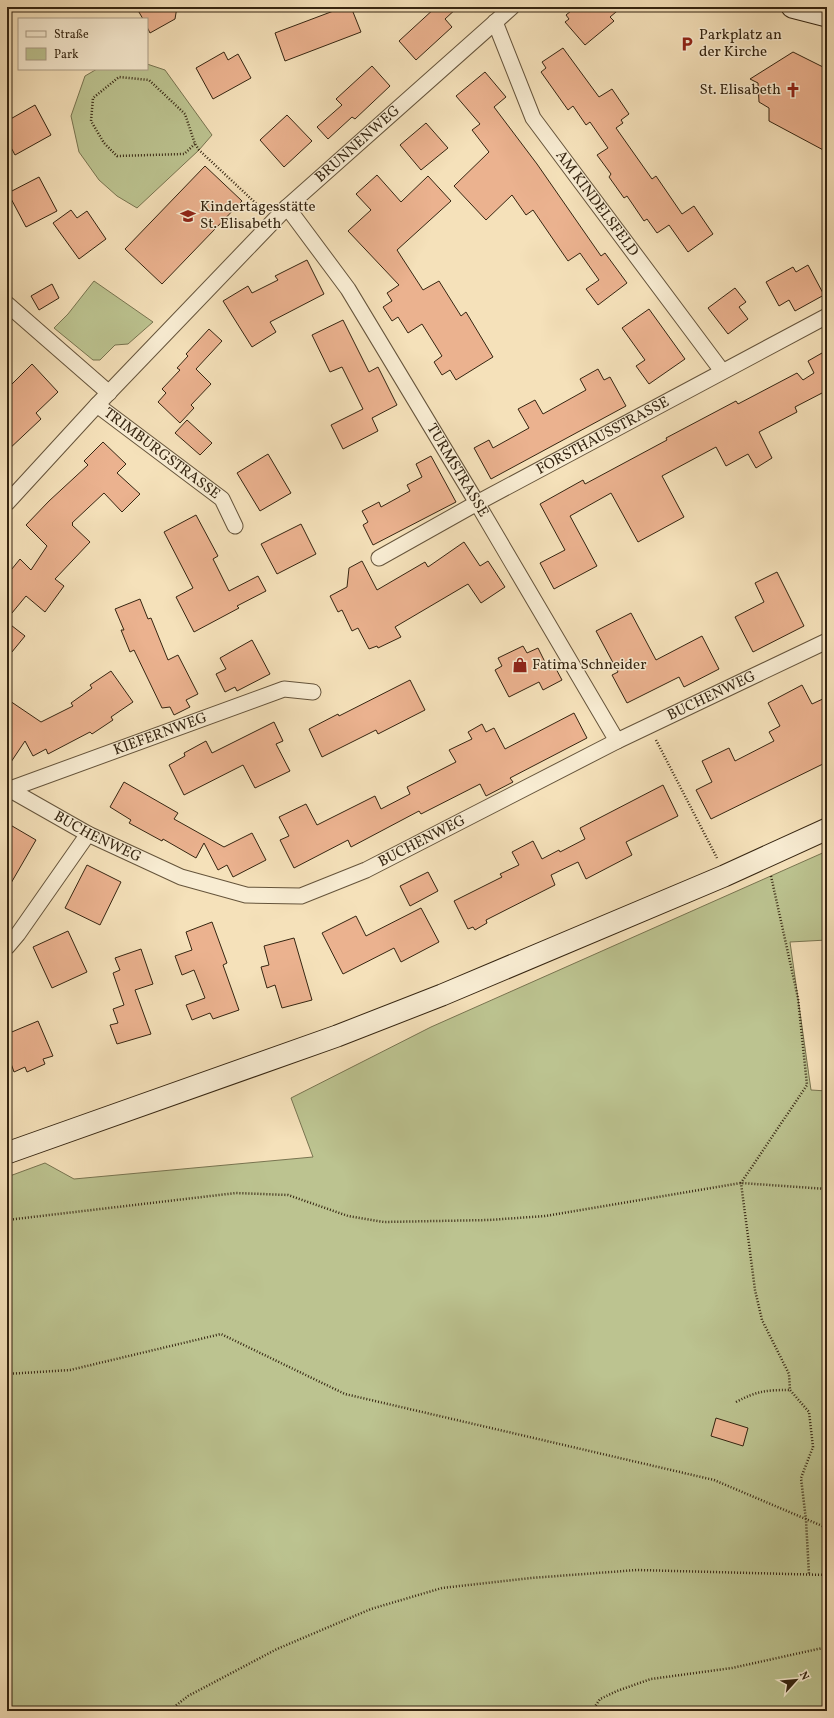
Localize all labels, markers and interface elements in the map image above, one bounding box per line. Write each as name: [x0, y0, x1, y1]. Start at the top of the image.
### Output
legend: [18, 18, 148, 70]
place label: Parkplatz an der Kirche: [699, 25, 782, 63]
text: Straße: [54, 27, 89, 43]
parking icon: Parkplatz an der Kirche: [678, 35, 696, 53]
text: Park: [54, 47, 79, 63]
place label: St. Elisabeth: [699, 80, 781, 101]
church icon: St. Elisabeth: [784, 81, 802, 99]
street label: BRUNNENWEG: [311, 101, 405, 188]
street label: AM KINDELSFELD: [550, 146, 644, 261]
place label: Kindertagesstätte St. Elisabeth: [200, 197, 316, 235]
school or university icon: Kindertagesstätte St. Elisabeth: [179, 207, 197, 225]
street label: FORSTHAUSSTRASSE: [533, 392, 673, 480]
street label: TRIMBURGSTRASSE: [99, 403, 224, 504]
street label: TURMSTRASSE: [421, 420, 494, 521]
place label: Fatima Schneider: [532, 655, 646, 676]
shop icon: Fatima Schneider: [511, 656, 529, 674]
street label: BUCHENWEG: [664, 666, 759, 726]
street label: KIEFERNWEG: [110, 707, 210, 761]
street label: BUCHENWEG: [50, 806, 145, 868]
street label: BUCHENWEG: [375, 810, 469, 872]
north arrow: [776, 1660, 816, 1700]
text: N: [795, 1669, 812, 1683]

